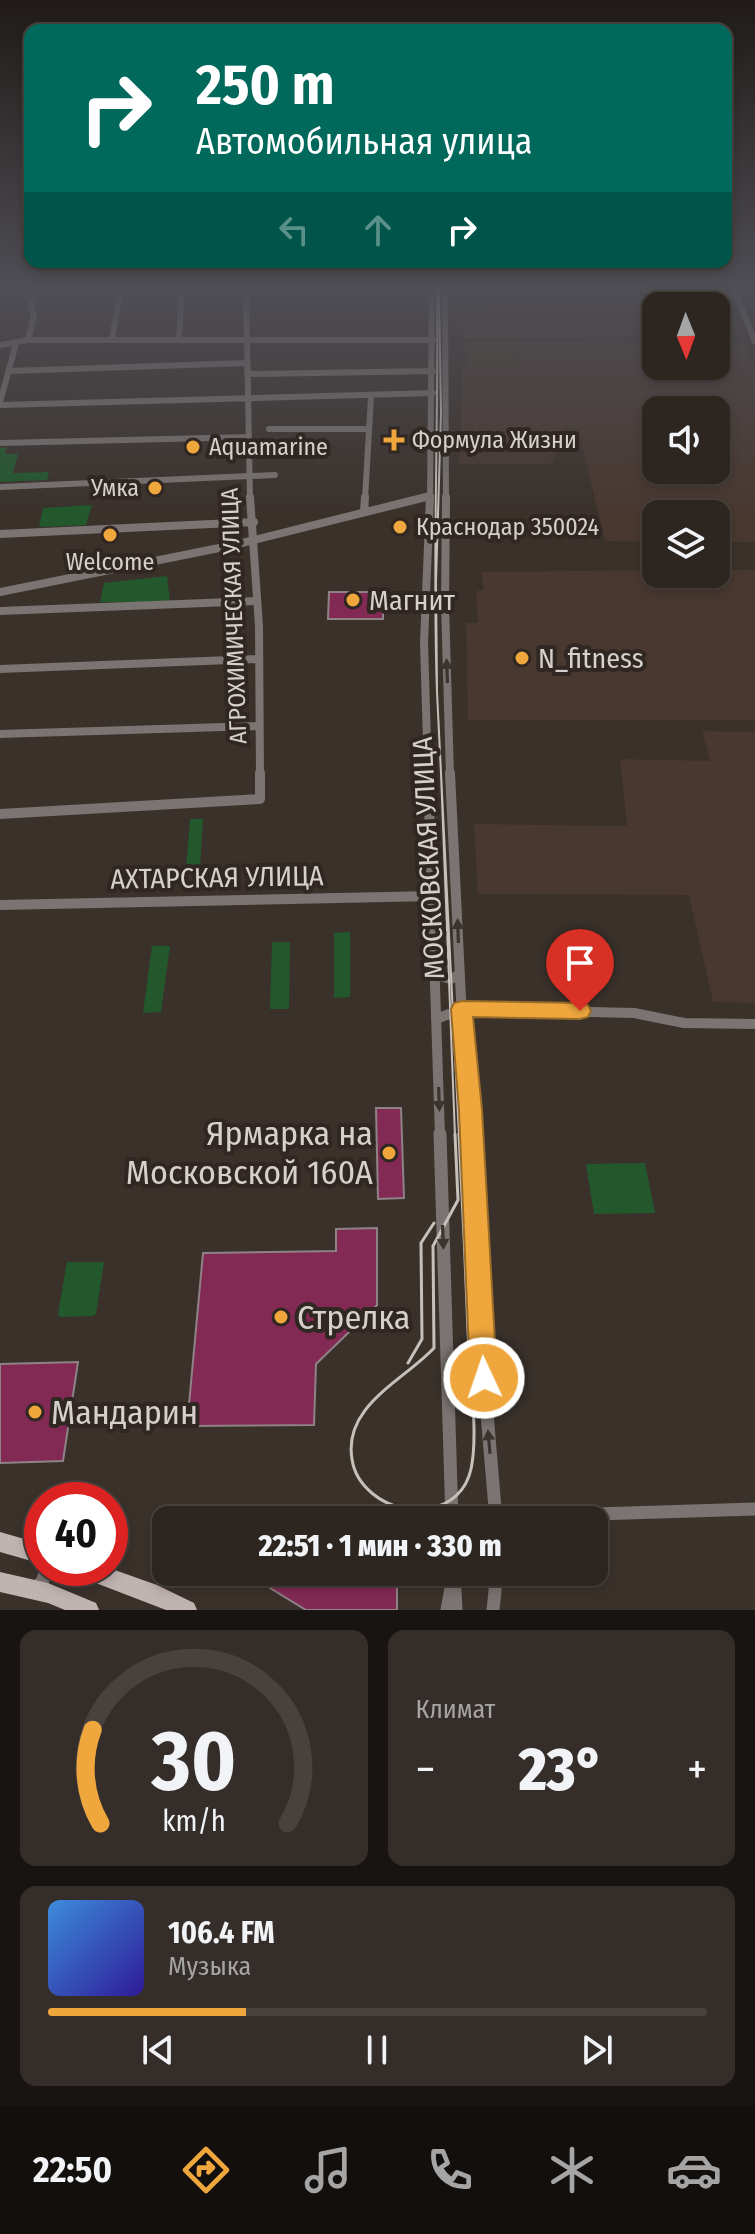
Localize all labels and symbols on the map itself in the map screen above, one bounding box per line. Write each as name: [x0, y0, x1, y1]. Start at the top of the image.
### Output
north arrow: [642, 292, 730, 380]
place label: Формула Жизни: [412, 426, 577, 454]
marker: Формула Жизни: [383, 429, 405, 451]
place label: Aquamarine: [209, 433, 328, 461]
marker: Aquamarine: [184, 438, 202, 456]
place label: Умка: [90, 474, 139, 502]
marker: Умка: [146, 479, 164, 497]
street label: АГРОХИМИЧЕСКАЯ УЛИЦА: [216, 487, 252, 745]
place label: Краснодар 350024: [416, 513, 599, 541]
marker: Краснодар 350024: [391, 518, 409, 536]
marker: Welcome: [101, 526, 119, 544]
place label: Welcome: [66, 548, 154, 576]
place label: Магнит: [369, 584, 455, 617]
marker: Магнит: [344, 591, 362, 609]
place label: N_fitness: [538, 642, 644, 675]
marker: N_fitness: [513, 649, 531, 667]
one-way arrow: [440, 658, 453, 683]
street label: МОСКОВСКАЯ УЛИЦА: [406, 736, 451, 980]
street label: АХТАРСКАЯ УЛИЦА: [110, 859, 324, 896]
one-way arrow: [452, 918, 465, 943]
pin: [546, 929, 614, 1011]
one-way arrow: [433, 1087, 445, 1112]
place label: Ярмарка на Московской 160А: [126, 1113, 373, 1193]
marker: Ярмарка на Московской 160А: [380, 1144, 398, 1162]
one-way arrow: [437, 1225, 450, 1250]
place label: Стрелка: [297, 1297, 410, 1338]
marker: Стрелка: [272, 1308, 290, 1326]
position arrow: [442, 1336, 526, 1420]
place label: Мандарин: [51, 1392, 198, 1433]
marker: Мандарин: [26, 1403, 44, 1421]
one-way arrow: [482, 1429, 495, 1454]
speed limit sign: 40: [24, 1482, 128, 1586]

